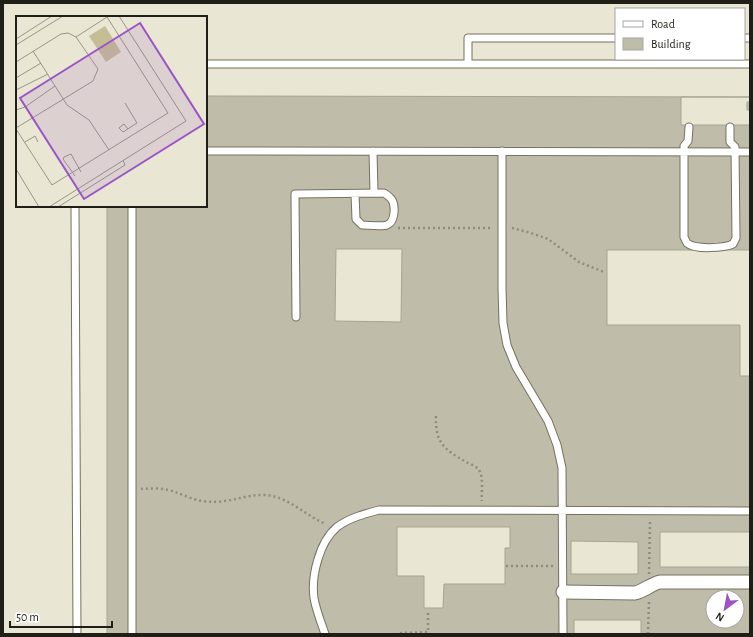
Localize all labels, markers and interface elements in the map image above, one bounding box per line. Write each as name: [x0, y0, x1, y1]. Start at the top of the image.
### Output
legend: [615, 8, 745, 60]
inset map: [16, 16, 207, 207]
text: Road: [651, 18, 675, 30]
text: Building: [651, 38, 691, 50]
north arrow: [705, 589, 745, 629]
scale bar: [10, 603, 112, 629]
text: N: [714, 610, 726, 624]
text: 50 m: [16, 611, 39, 623]

